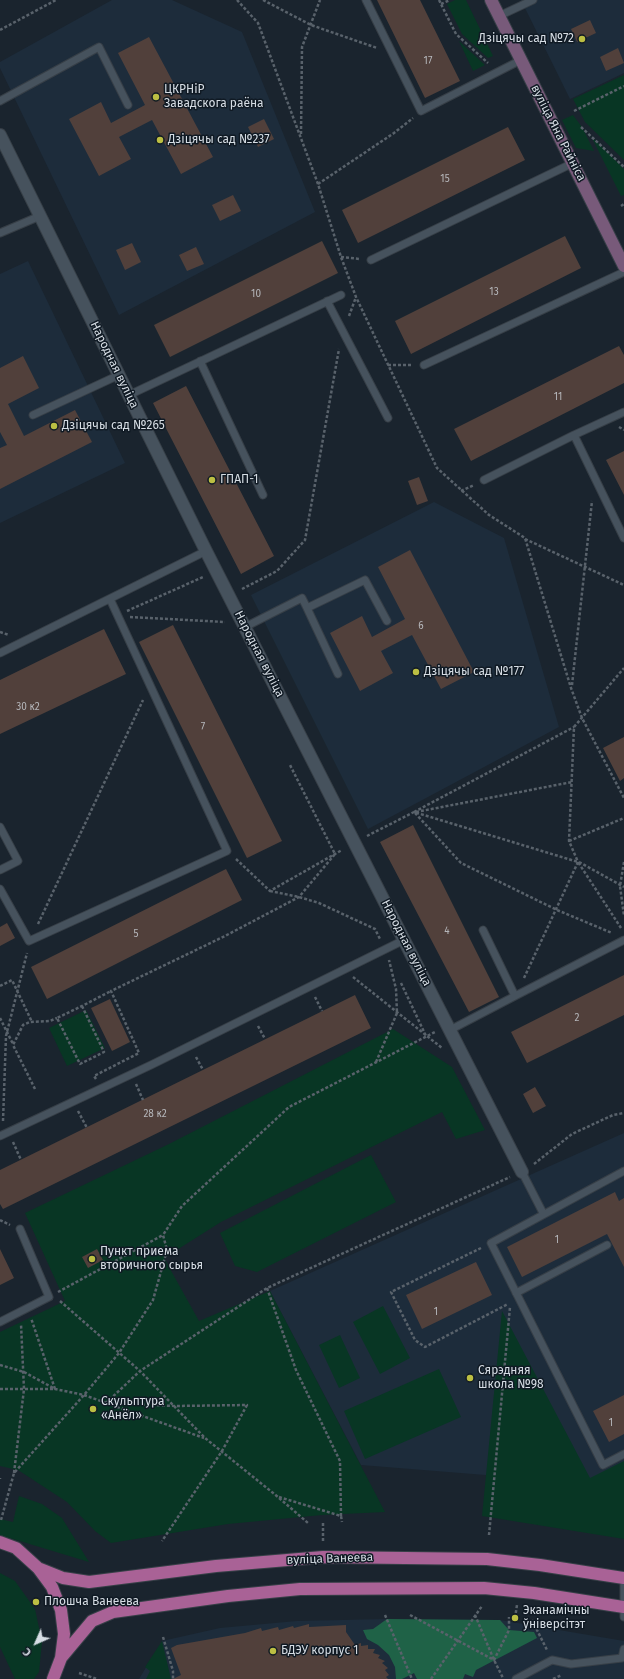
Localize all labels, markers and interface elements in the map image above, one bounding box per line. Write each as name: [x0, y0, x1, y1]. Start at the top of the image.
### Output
place label: Дзіцячы сад №72: [479, 32, 574, 46]
marker: Дзіцячы сад №72: [577, 34, 587, 44]
house number: 17: [424, 55, 432, 67]
street label: вуліца Яна Райніса: [527, 82, 589, 184]
place label: ЦКРНіР Завадскога раёна: [164, 83, 264, 111]
marker: ЦКРНіР Завадскога раёна: [151, 92, 161, 102]
place label: Дзіцячы сад №237: [168, 133, 270, 147]
marker: Дзіцячы сад №237: [155, 135, 165, 145]
house number: 15: [440, 173, 450, 185]
house number: 13: [489, 286, 499, 298]
house number: 10: [251, 288, 261, 300]
street label: Народная вуліца: [87, 319, 141, 411]
house number: 11: [554, 391, 562, 403]
place label: Дзіцячы сад №265: [62, 419, 165, 433]
marker: Дзіцячы сад №265: [49, 421, 59, 431]
place label: ГПАП-1: [220, 473, 258, 487]
marker: ГПАП-1: [207, 475, 217, 485]
street label: Народная вуліца: [231, 608, 287, 700]
house number: 6: [418, 620, 424, 632]
place label: Дзіцячы сад №177: [424, 665, 524, 679]
marker: Дзіцячы сад №177: [411, 667, 421, 677]
house number: 30 к2: [16, 701, 40, 713]
house number: 7: [201, 721, 205, 733]
street label: Народная вуліца: [378, 897, 434, 989]
house number: 4: [444, 925, 450, 937]
house number: 5: [133, 928, 139, 940]
house number: 2: [575, 1012, 579, 1024]
house number: 28 к2: [143, 1108, 167, 1120]
house number: 1: [555, 1234, 559, 1246]
place label: Пункт приема вторичного сырья: [100, 1245, 203, 1273]
marker: Пункт приема вторичного сырья: [87, 1254, 97, 1264]
house number: 1: [434, 1306, 438, 1318]
place label: Сярэдняя школа №98: [478, 1364, 544, 1392]
marker: Сярэдняя школа №98: [465, 1373, 475, 1383]
place label: Скульптура «Анёл»: [101, 1395, 165, 1423]
marker: Скульптура «Анёл»: [88, 1404, 98, 1414]
house number: 1: [609, 1417, 613, 1429]
street label: вуліца Ванеева: [286, 1550, 374, 1568]
place label: Плошча Ванеева: [44, 1595, 139, 1609]
marker: Плошча Ванеева: [31, 1597, 41, 1607]
place label: Эканамічны ўніверсітэт: [523, 1604, 590, 1632]
marker: Эканамічны ўніверсітэт: [510, 1613, 520, 1623]
north arrow: [16, 1623, 56, 1663]
place label: БДЭУ корпус 1: [281, 1644, 359, 1658]
text: С: [20, 1645, 34, 1659]
marker: БДЭУ корпус 1: [268, 1646, 278, 1656]

